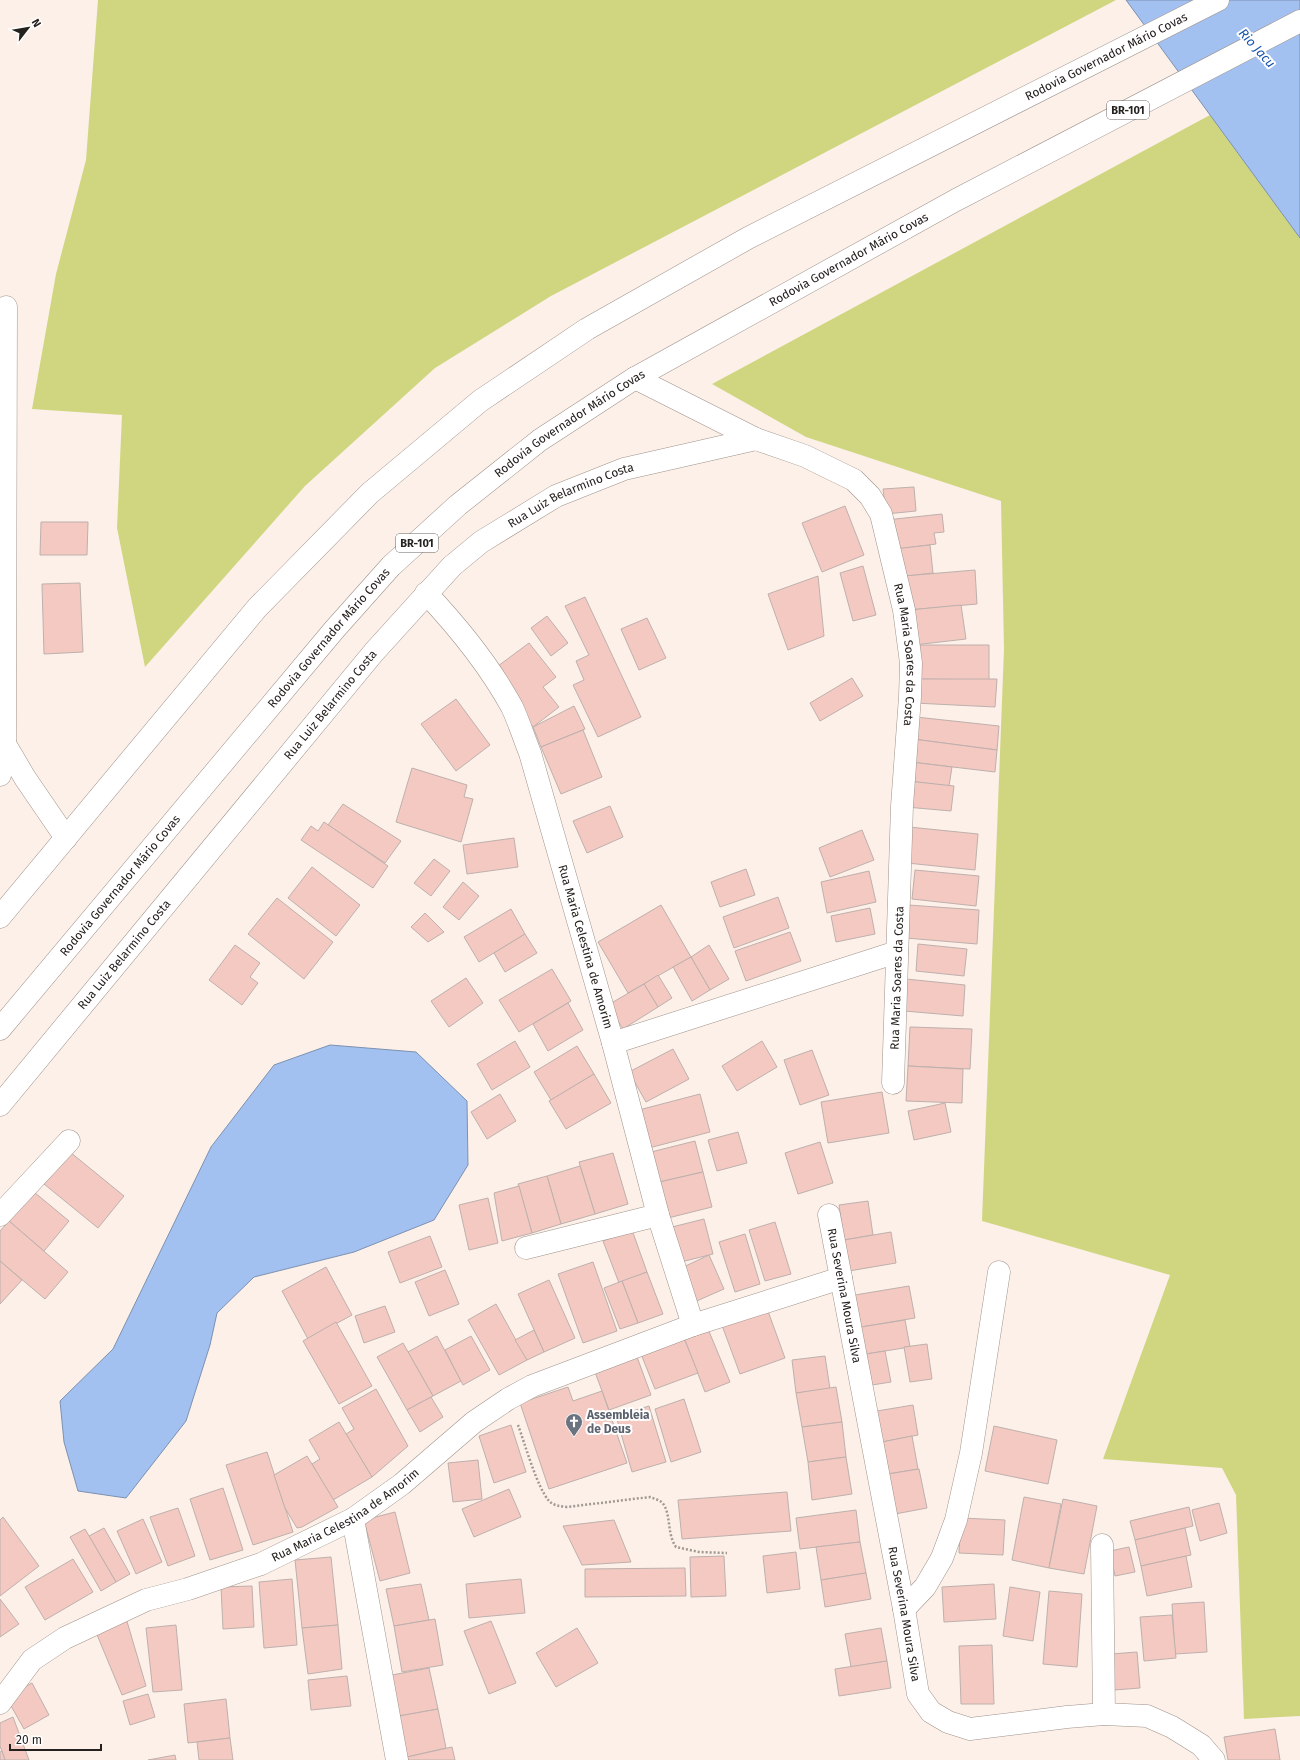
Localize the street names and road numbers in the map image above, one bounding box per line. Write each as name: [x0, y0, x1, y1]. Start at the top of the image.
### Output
street label: Rodovia Governador Mário Covas: [1023, 10, 1190, 103]
road number: BR-101: [1107, 101, 1149, 119]
street label: Rodovia Governador Mário Covas: [767, 210, 931, 309]
street label: Rodovia Governador Mário Covas: [492, 367, 648, 480]
street label: Rua Luiz Belarmino Costa: [505, 460, 635, 531]
road number: BR-101: [396, 534, 438, 552]
street label: Rodovia Governador Mário Covas: [265, 565, 393, 711]
street label: Rua Maria Soares da Costa: [891, 582, 918, 727]
street label: Rua Luiz Belarmino Costa: [281, 647, 380, 762]
street label: Rodovia Governador Mário Covas: [57, 812, 183, 959]
street label: Rua Maria Celestina de Amorim: [555, 863, 616, 1030]
street label: Rua Luiz Belarmino Costa: [75, 897, 173, 1012]
street label: Rua Maria Soares da Costa: [887, 906, 907, 1050]
street label: Rua Severina Moura Silva: [825, 1227, 864, 1364]
street label: Rua Maria Celestina de Amorim: [269, 1466, 422, 1565]
street label: Rua Severina Moura Silva: [885, 1545, 923, 1683]

